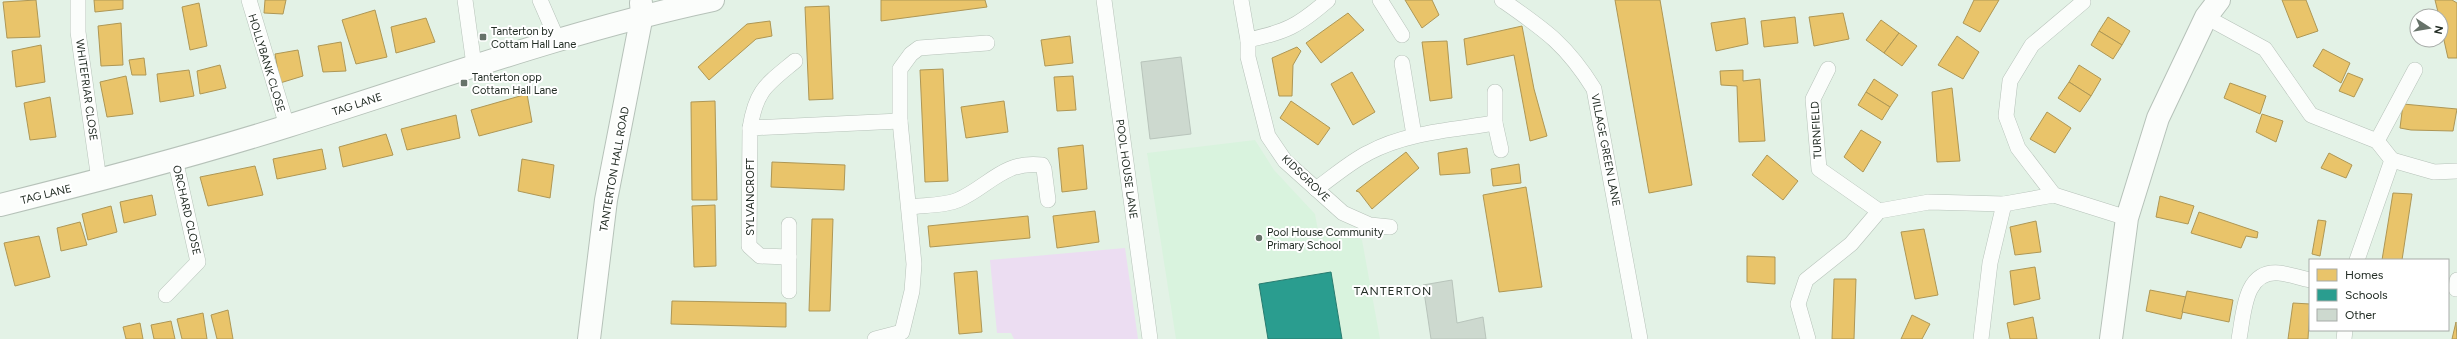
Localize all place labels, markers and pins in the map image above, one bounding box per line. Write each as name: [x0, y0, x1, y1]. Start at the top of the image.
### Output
place label: Tanterton by Cottam Hall Lane: [491, 25, 576, 51]
marker: Tanterton by Cottam Hall Lane: [478, 32, 488, 42]
place label: Tanterton opp Cottam Hall Lane: [472, 71, 557, 97]
marker: Tanterton opp Cottam Hall Lane: [459, 78, 469, 88]
place label: Pool House Community Primary School: [1267, 226, 1384, 252]
marker: Pool House Community Primary School: [1254, 233, 1264, 243]

